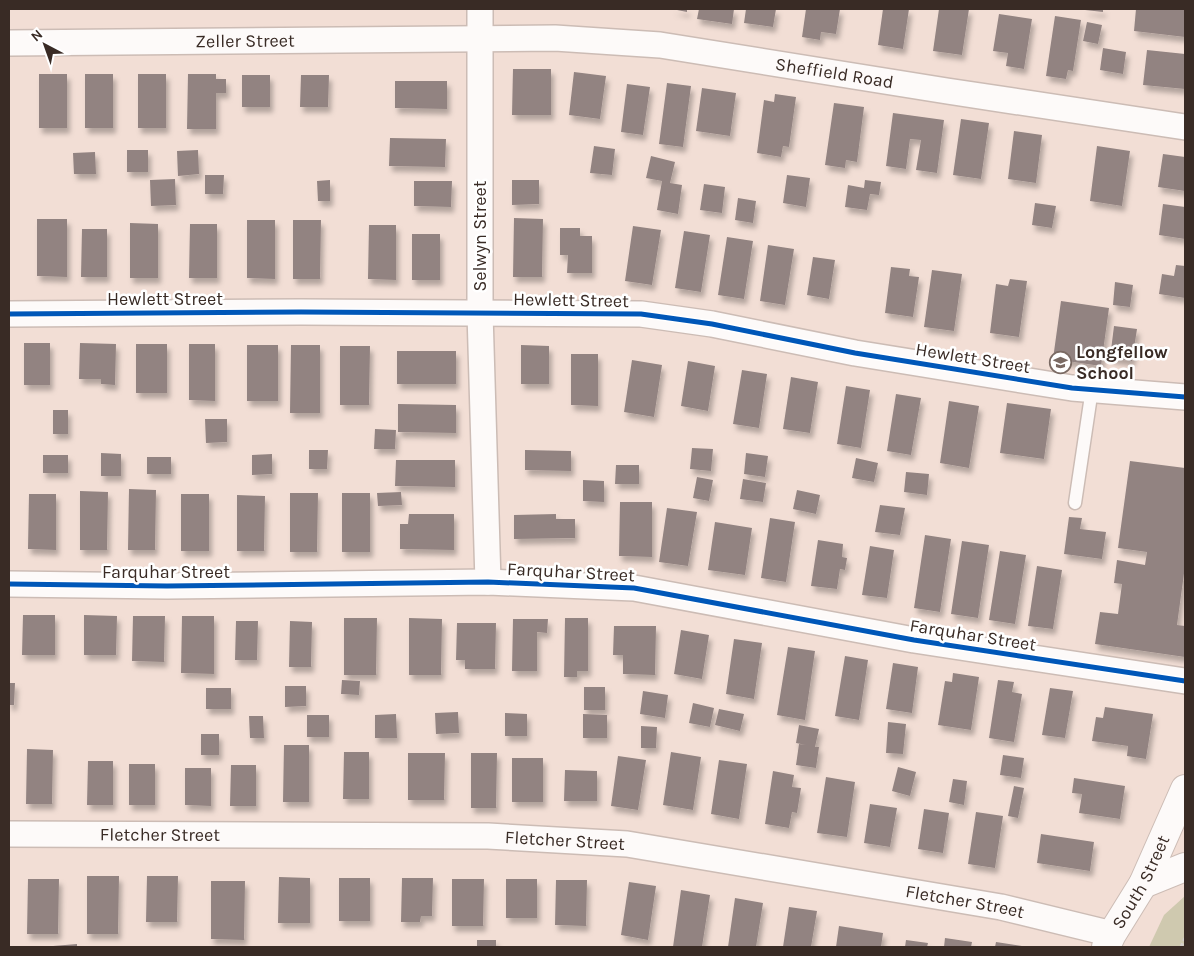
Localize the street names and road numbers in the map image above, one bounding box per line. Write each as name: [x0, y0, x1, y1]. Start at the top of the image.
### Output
street label: Zeller Street: [195, 29, 295, 52]
street label: Sheffield Road: [774, 53, 895, 93]
street label: Selwyn Street: [469, 180, 491, 292]
street label: Hewlett Street: [107, 288, 223, 310]
street label: Hewlett Street: [513, 288, 629, 312]
street label: Hewlett Street: [914, 338, 1032, 378]
street label: Farquhar Street: [507, 558, 636, 586]
street label: Farquhar Street: [102, 561, 230, 583]
street label: Farquhar Street: [908, 614, 1038, 656]
street label: Fletcher Street: [100, 823, 220, 846]
street label: Fletcher Street: [504, 826, 626, 855]
street label: South Street: [1107, 831, 1174, 933]
street label: Fletcher Street: [904, 880, 1027, 923]

